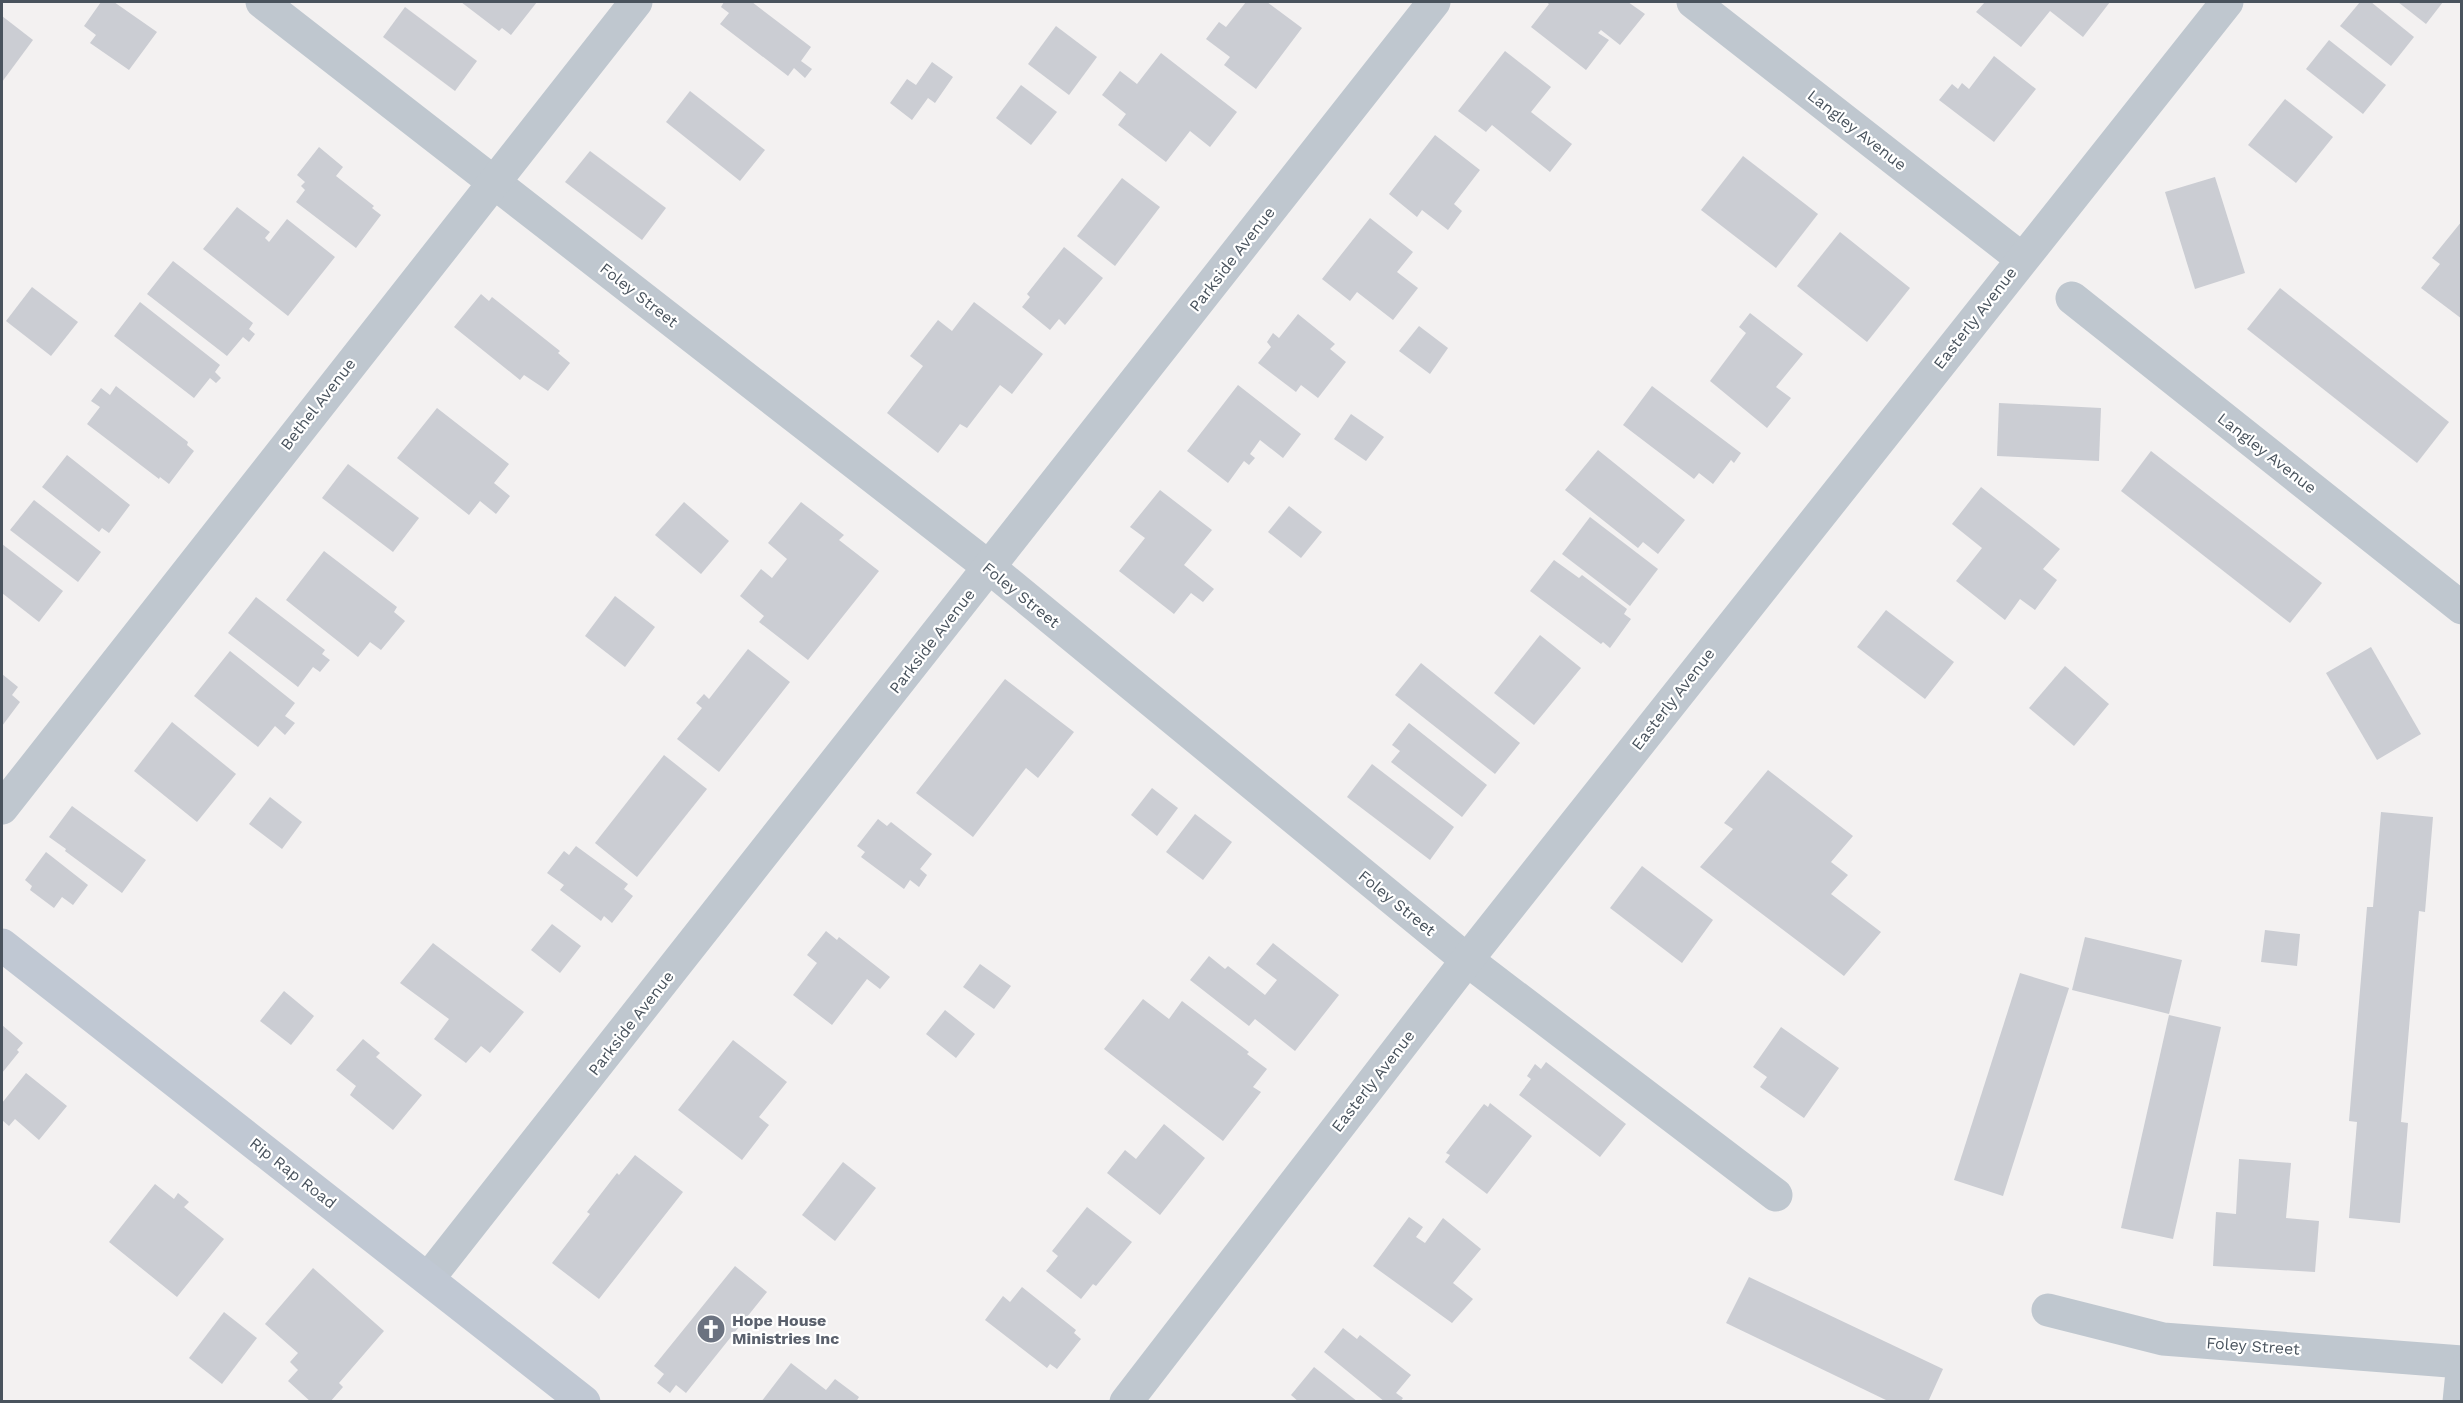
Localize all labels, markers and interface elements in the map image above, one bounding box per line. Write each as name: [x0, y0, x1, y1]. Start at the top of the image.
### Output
street label: Langley Avenue: [1804, 86, 1910, 174]
street label: Parkside Avenue: [1185, 203, 1279, 315]
street label: Foley Street: [596, 259, 682, 332]
street label: Easterly Avenue: [1929, 263, 2021, 373]
street label: Bethel Avenue: [276, 354, 360, 454]
street label: Langley Avenue: [2214, 409, 2320, 497]
street label: Foley Street: [979, 558, 1064, 632]
street label: Parkside Avenue: [885, 585, 979, 697]
street label: Easterly Avenue: [1627, 644, 1719, 754]
street label: Foley Street: [1355, 866, 1440, 940]
street label: Parkside Avenue: [584, 967, 678, 1079]
street label: Easterly Avenue: [1327, 1026, 1419, 1136]
street label: Rip Rap Road: [246, 1133, 340, 1213]
place label: Hope House Ministries Inc: [732, 1311, 839, 1348]
church icon: Hope House Ministries Inc: [695, 1313, 727, 1345]
street label: Foley Street: [2206, 1333, 2301, 1359]

